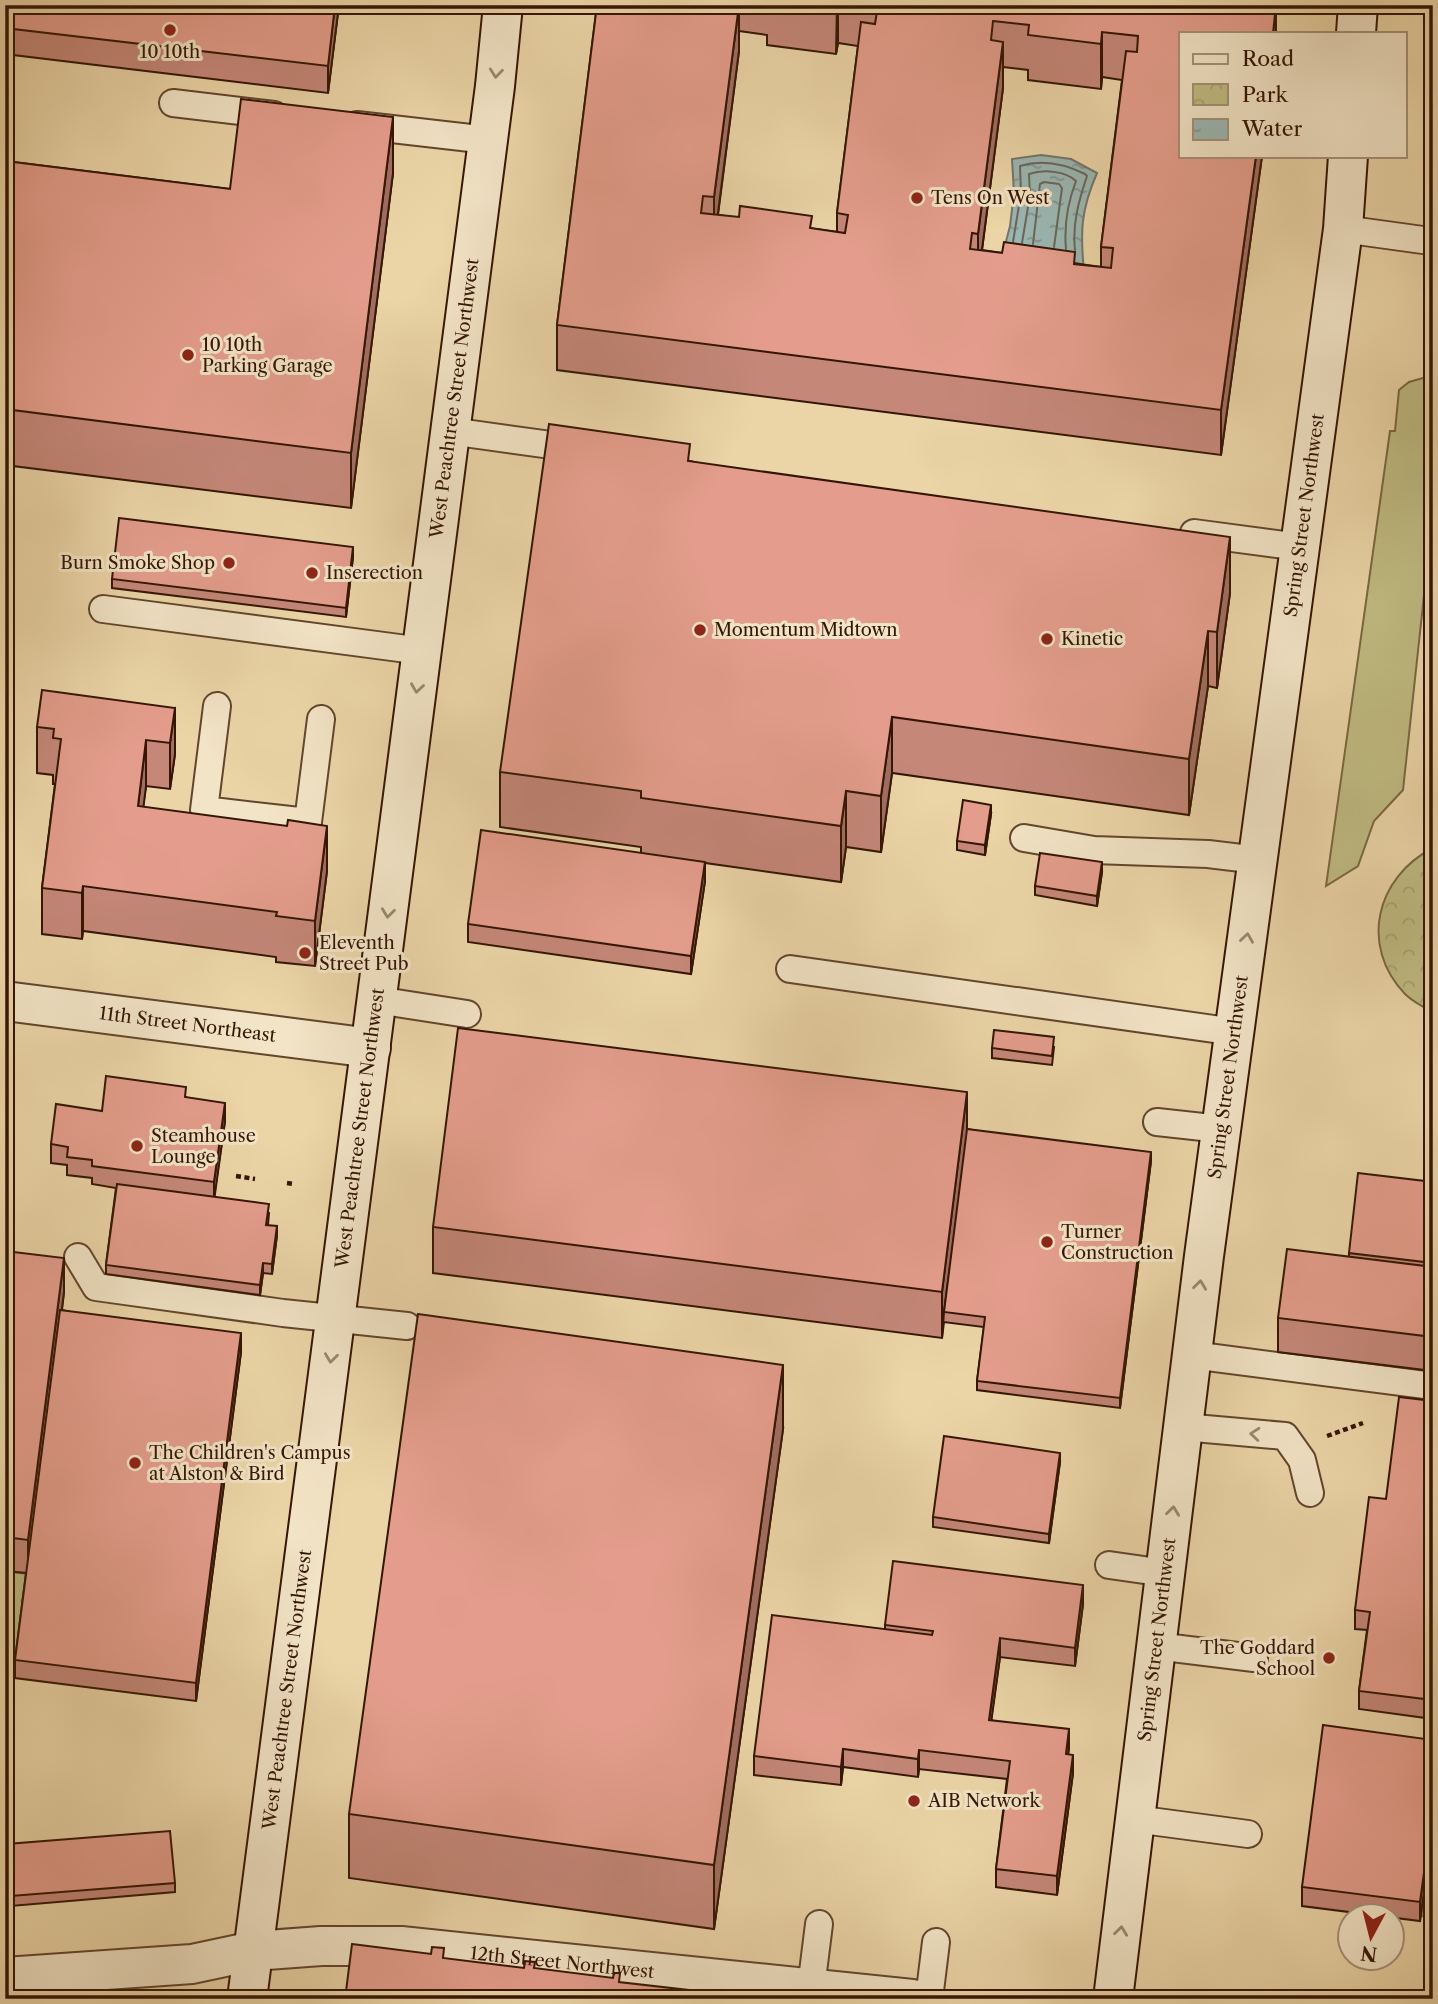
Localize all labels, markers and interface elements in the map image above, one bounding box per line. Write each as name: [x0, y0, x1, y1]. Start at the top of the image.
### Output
marker: 10 10th: [162, 22, 178, 38]
legend: [1179, 32, 1406, 158]
place label: 10 10th: [140, 41, 200, 63]
text: Road: [1242, 46, 1294, 71]
one-way arrow: [489, 67, 504, 79]
text: Park: [1242, 82, 1288, 107]
text: Water: [1241, 116, 1302, 141]
place label: Tens On West: [931, 187, 1050, 209]
marker: Tens On West: [909, 190, 925, 206]
street label: West Peachtree Street Northwest: [425, 256, 484, 541]
place label: 10 10th Parking Garage: [202, 334, 333, 377]
marker: 10 10th Parking Garage: [180, 347, 196, 363]
street label: Spring Street Northwest: [1280, 412, 1329, 618]
place label: Burn Smoke Shop: [60, 552, 215, 574]
marker: Burn Smoke Shop: [221, 555, 237, 571]
place label: Inserection: [326, 562, 423, 584]
marker: Inserection: [304, 565, 320, 581]
place label: Momentum Midtown: [714, 619, 898, 641]
marker: Momentum Midtown: [692, 622, 708, 638]
place label: Kinetic: [1061, 628, 1123, 650]
marker: Kinetic: [1039, 631, 1055, 647]
one-way arrow: [410, 682, 425, 693]
one-way arrow: [381, 907, 396, 919]
place label: Eleventh Street Pub: [319, 932, 409, 975]
one-way arrow: [1239, 932, 1254, 944]
marker: Eleventh Street Pub: [297, 945, 313, 961]
street label: Spring Street Northwest: [1204, 973, 1253, 1180]
street label: West Peachtree Street Northwest: [331, 986, 389, 1271]
street label: 11th Street Northeast: [98, 1002, 278, 1047]
place label: Steamhouse Lounge: [151, 1125, 256, 1168]
marker: Steamhouse Lounge: [129, 1138, 145, 1154]
place label: Turner Construction: [1061, 1221, 1174, 1264]
marker: Turner Construction: [1039, 1234, 1055, 1250]
one-way arrow: [1193, 1279, 1208, 1291]
one-way arrow: [323, 1352, 338, 1363]
one-way arrow: [1249, 1426, 1261, 1441]
place label: The Children's Campus at Alston & Bird: [149, 1442, 351, 1485]
marker: The Children's Campus at Alston & Bird: [127, 1455, 143, 1471]
one-way arrow: [1165, 1505, 1180, 1517]
street label: Spring Street Northwest: [1134, 1536, 1180, 1743]
street label: West Peachtree Street Northwest: [258, 1548, 316, 1832]
place label: The Goddard School: [1200, 1637, 1315, 1680]
marker: The Goddard School: [1321, 1650, 1337, 1666]
place label: AIB Network: [927, 1790, 1041, 1812]
marker: AIB Network: [906, 1793, 922, 1809]
north arrow: [1336, 1902, 1406, 1972]
one-way arrow: [1114, 1925, 1129, 1937]
text: N: [1359, 1941, 1379, 1966]
street label: 12th Street Northwest: [469, 1942, 656, 1983]

